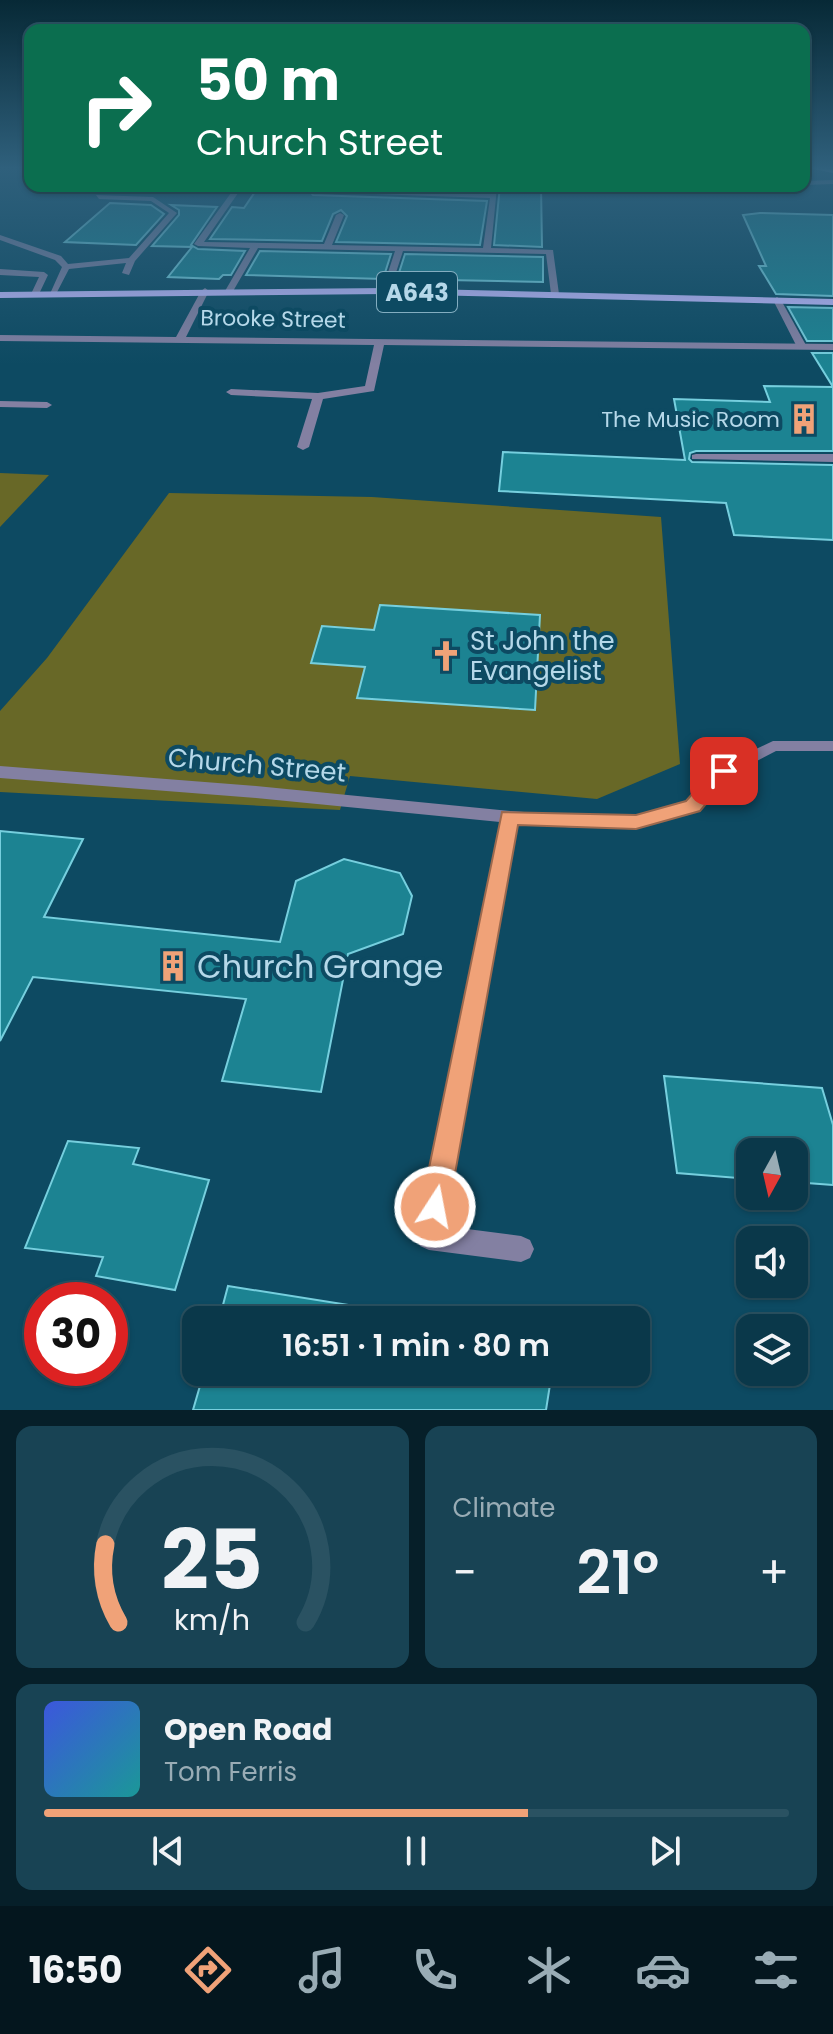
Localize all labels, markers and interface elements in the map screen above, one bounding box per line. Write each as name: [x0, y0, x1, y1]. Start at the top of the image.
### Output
text: 50 m: [196, 41, 340, 120]
icon: right: [64, 56, 168, 160]
text: Church Street: [196, 117, 443, 168]
road number: A643: [377, 272, 457, 312]
street label: Brooke Street: [200, 302, 346, 336]
building icon: The Music Room: [787, 402, 821, 436]
place label: The Music Room: [601, 404, 780, 435]
place label: St John the Evangelist: [470, 623, 615, 689]
church icon: St John the Evangelist: [429, 639, 463, 673]
pin: [690, 737, 758, 805]
street label: Church Street: [166, 739, 348, 791]
icon: arrive: [702, 749, 746, 793]
place label: Church Grange: [197, 944, 443, 989]
building icon: Church Grange: [156, 949, 190, 983]
north arrow: [736, 1138, 808, 1210]
map controls: [736, 1138, 808, 1386]
position arrow: [393, 1165, 477, 1249]
button: sound: [736, 1226, 808, 1298]
speed limit sign: 30: [24, 1282, 128, 1386]
button: layers: [736, 1314, 808, 1386]
text: 16:51 · 1 min · 80 m: [282, 1324, 550, 1367]
text: Climate: [453, 1490, 555, 1526]
text: 25: [161, 1502, 263, 1618]
text: 21°: [576, 1531, 659, 1615]
text: −: [453, 1542, 477, 1603]
text: +: [759, 1542, 789, 1603]
text: km/h: [174, 1600, 250, 1640]
text: Open Road: [164, 1708, 332, 1751]
text: Tom Ferris: [164, 1754, 297, 1790]
icon: previous: [146, 1829, 190, 1873]
icon: pause: [394, 1829, 438, 1873]
icon: next: [643, 1829, 687, 1873]
icon: directions: [180, 1942, 236, 1998]
icon: music: [294, 1942, 350, 1998]
icon: phone: [407, 1942, 463, 1998]
icon: climate: [521, 1942, 577, 1998]
icon: car: [635, 1942, 691, 1998]
icon: filters: [748, 1942, 804, 1998]
text: 16:50: [29, 1945, 122, 1996]

